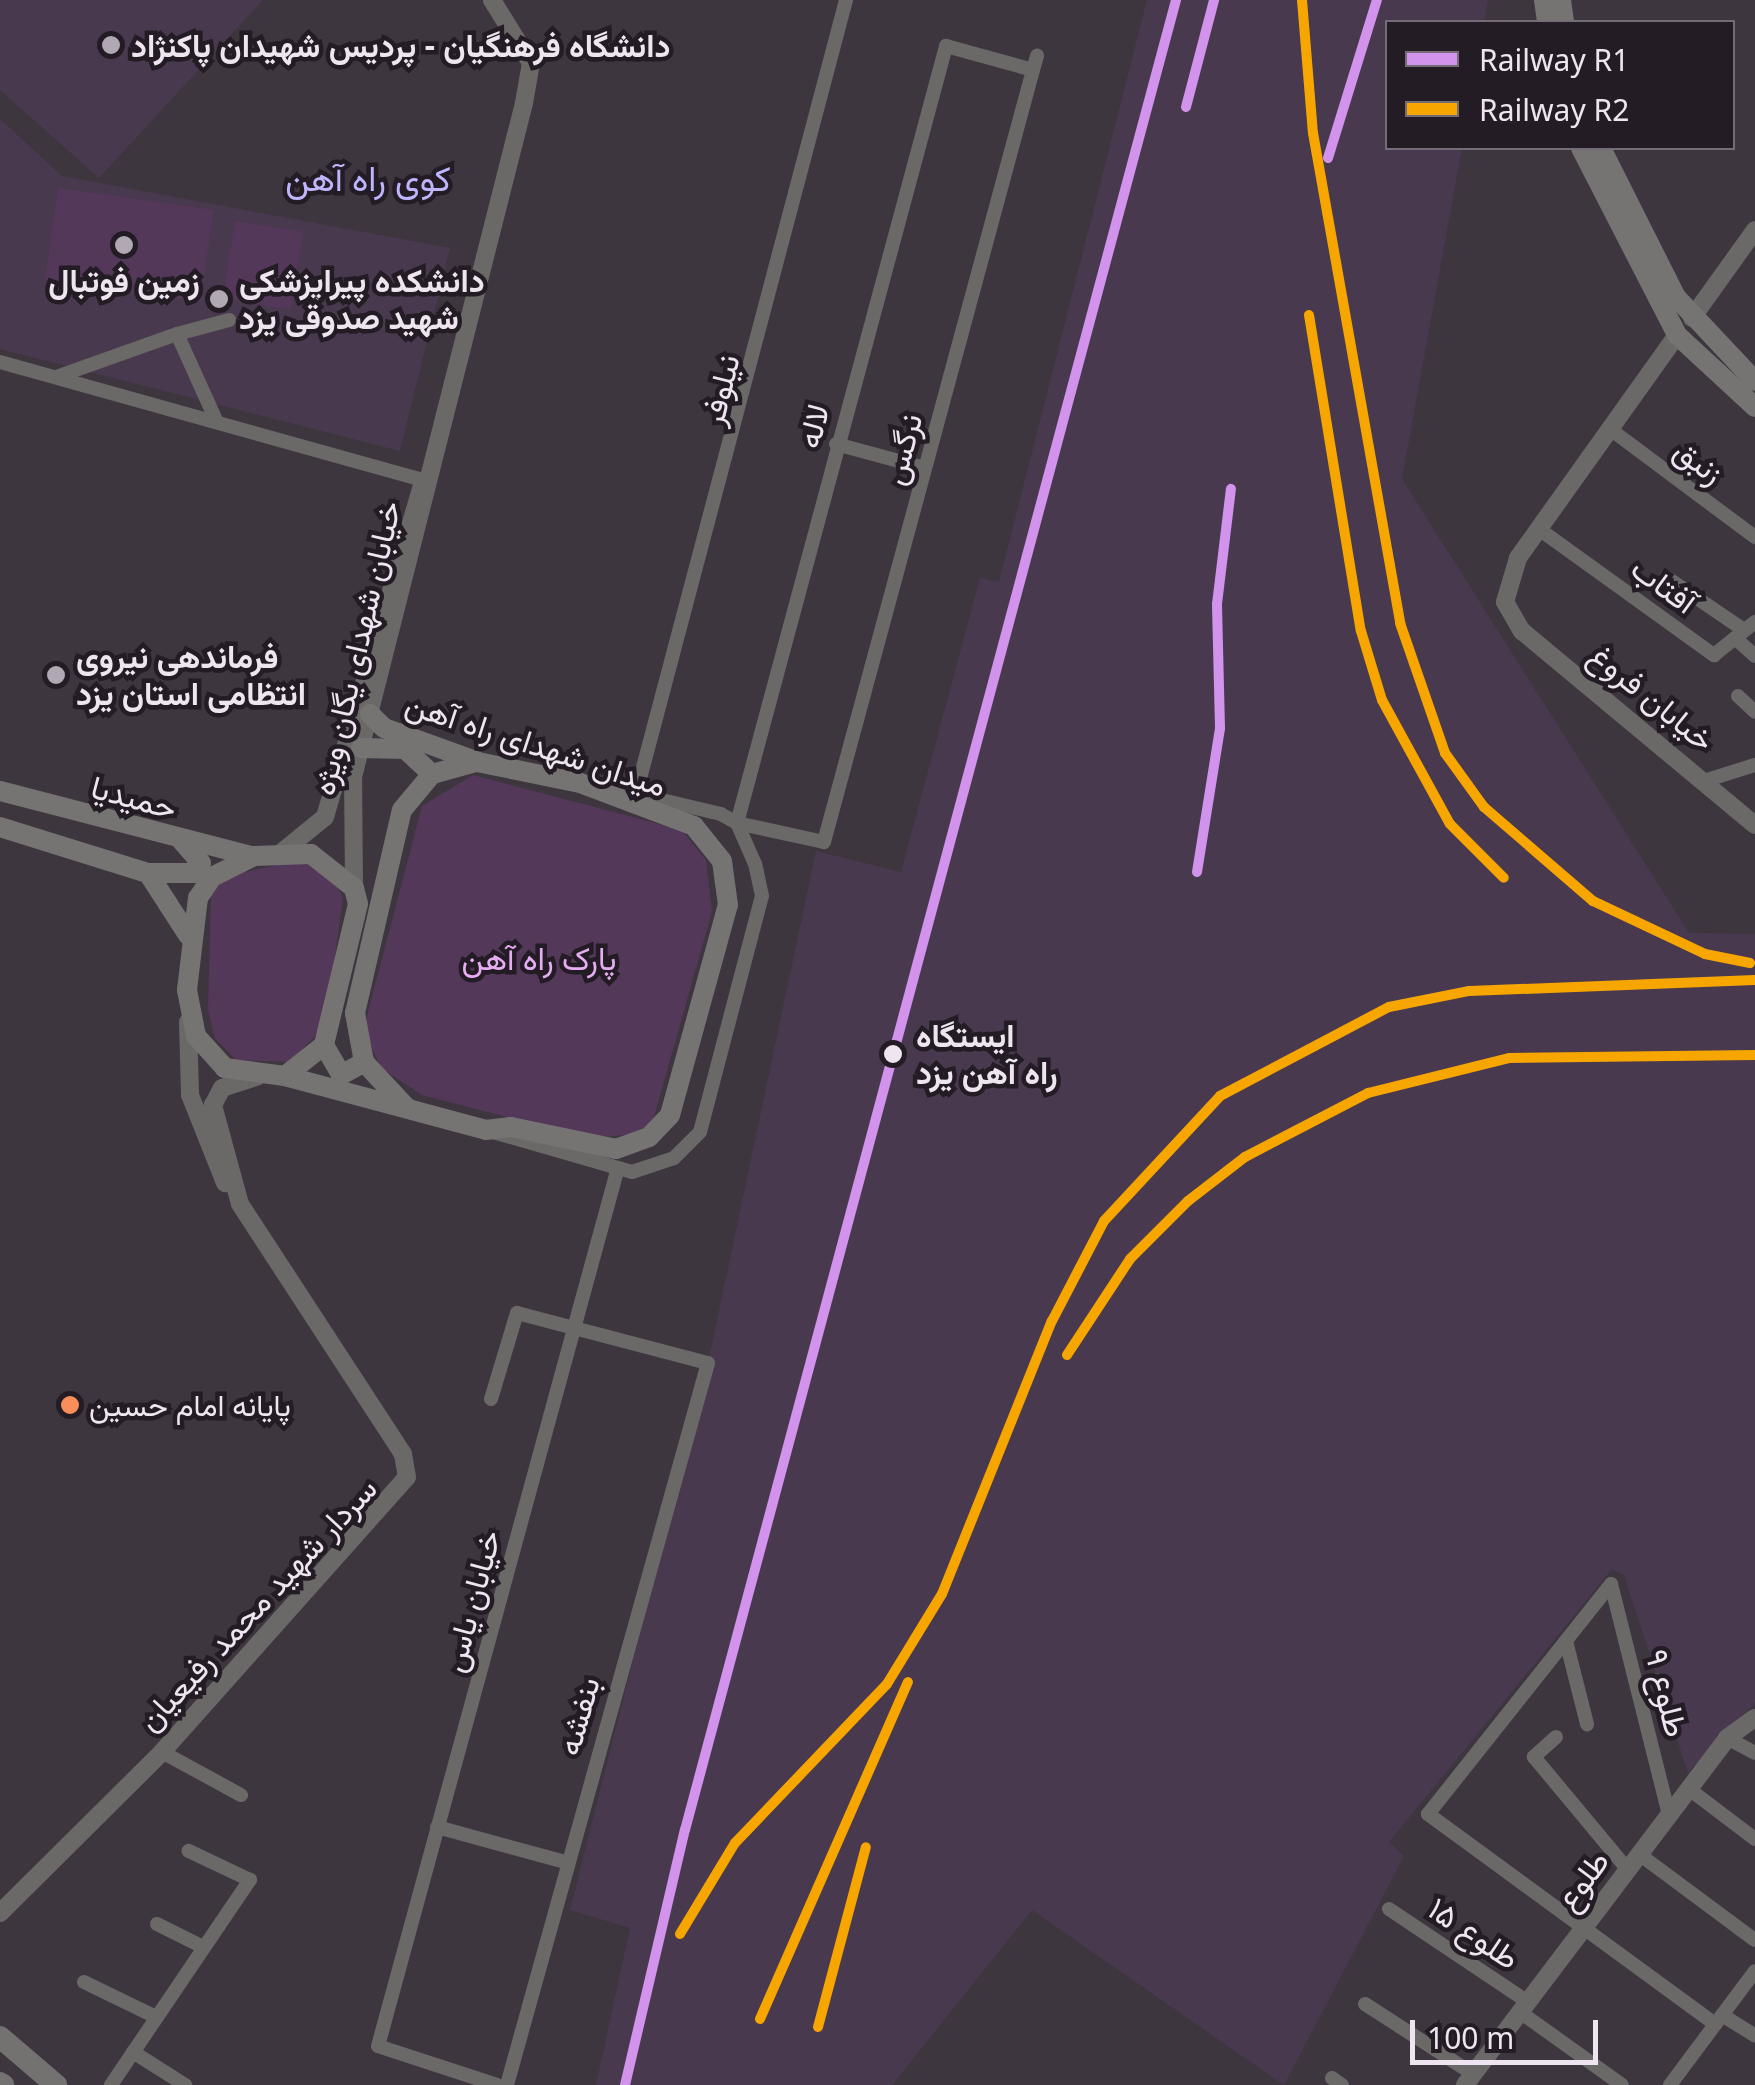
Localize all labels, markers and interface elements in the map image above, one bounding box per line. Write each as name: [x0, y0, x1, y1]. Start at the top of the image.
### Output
legend: [1385, 20, 1735, 150]
place label: دانشگاه فرهنگیان - پردیس شهیدان پاکنژاد: [131, 26, 670, 64]
marker: دانشگاه فرهنگیان - پردیس شهیدان پاکنژاد: [100, 34, 122, 56]
text: Railway R1: [1479, 39, 1629, 80]
text: Railway R2: [1479, 89, 1629, 130]
district label: کوی راه آهن: [285, 157, 451, 199]
marker: زمین فوتبال: [113, 234, 135, 256]
place label: زمین فوتبال: [48, 261, 200, 299]
place label: دانشکده پیراپزشکی شهید صدوقی یزد: [239, 262, 485, 337]
marker: دانشکده پیراپزشکی شهید صدوقی یزد: [208, 288, 230, 310]
street label: نیلوفر: [693, 350, 747, 430]
street label: لاله: [789, 400, 837, 452]
street label: نرگس: [874, 409, 930, 489]
street label: زنبق: [1667, 430, 1731, 492]
street label: خیابان شهدای یگان ویژه: [303, 497, 409, 799]
street label: آفتاب: [1624, 549, 1704, 621]
street label: خیابان فروغ: [1582, 635, 1722, 759]
place label: فرماندهی نیروی انتظامی استان یزد: [76, 638, 306, 713]
marker: فرماندهی نیروی انتظامی استان یزد: [45, 664, 67, 686]
street label: میدان شهدای راه آهن: [401, 684, 671, 804]
street label: حمیدیا: [87, 767, 181, 827]
park label: پارک راه آهن: [462, 939, 616, 977]
place label: ایستگاه راه آهن یزد: [916, 1017, 1058, 1092]
marker: ایستگاه راه آهن یزد: [880, 1041, 906, 1067]
place label: پایانه امام حسین: [89, 1387, 291, 1423]
marker: پایانه امام حسین: [60, 1395, 80, 1415]
street label: سردار شهید محمد رفیعیان: [129, 1469, 385, 1739]
street label: خیابان یاس: [434, 1526, 508, 1676]
street label: طلوع ۹: [1638, 1645, 1696, 1741]
street label: بنفشه: [549, 1672, 607, 1760]
street label: طلوع: [1547, 1842, 1617, 1918]
street label: طلوع ۱۵: [1421, 1889, 1527, 1977]
scale bar: [1415, 2000, 1602, 2062]
text: 100 m: [1427, 2017, 1514, 2058]

